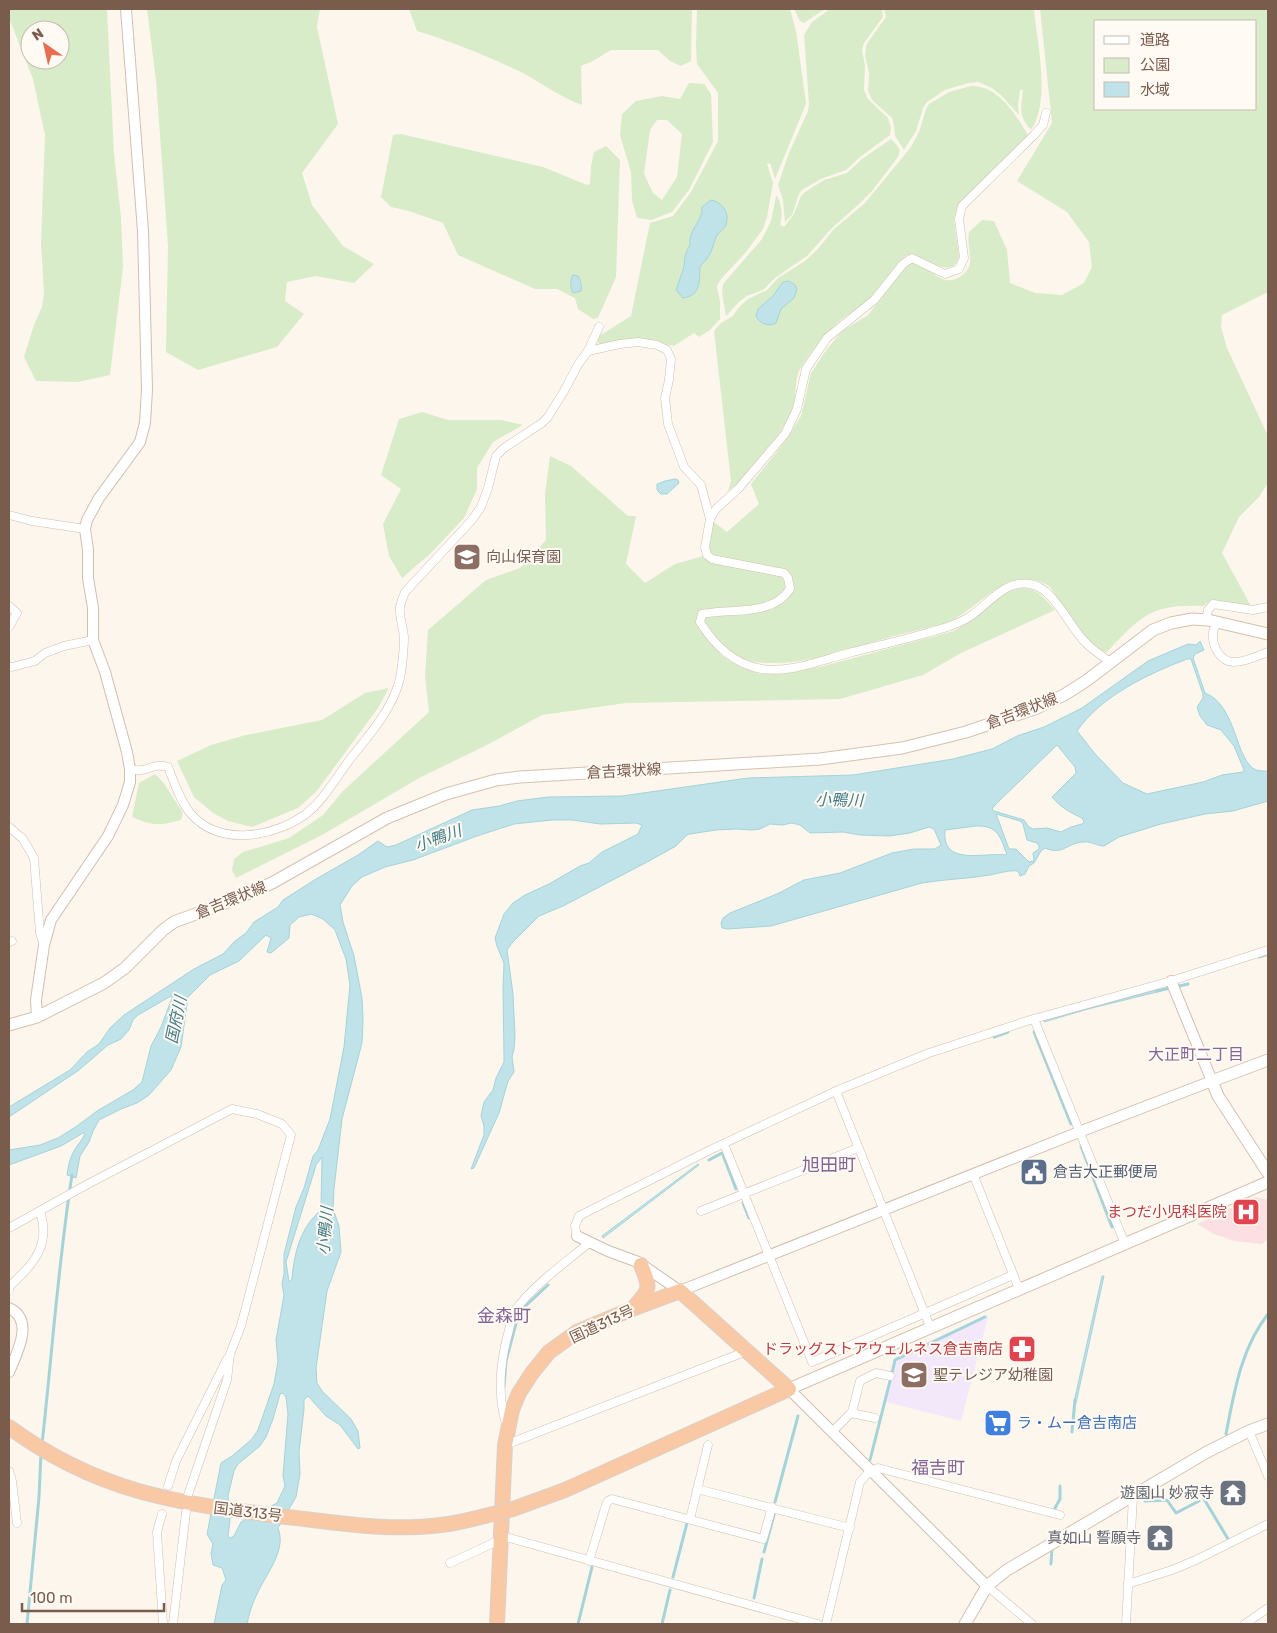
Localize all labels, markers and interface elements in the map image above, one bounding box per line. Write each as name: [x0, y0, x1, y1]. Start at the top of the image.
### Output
north arrow: [20, 20, 70, 70]
legend: [1094, 20, 1257, 110]
text: N: [29, 25, 47, 45]
text: 道路: [1140, 31, 1170, 49]
text: 公園: [1140, 56, 1170, 74]
text: 水域: [1140, 81, 1170, 99]
school or university icon: 向山保育園: [452, 542, 482, 572]
place label: 向山保育園: [486, 548, 561, 566]
street label: 倉吉環状線: [984, 689, 1060, 733]
street label: 倉吉環状線: [586, 760, 662, 782]
water label: 小鴨川: [815, 790, 865, 810]
water label: 小鴨川: [412, 820, 466, 855]
street label: 倉吉環状線: [193, 878, 269, 922]
water label: 国府川: [162, 993, 191, 1045]
district label: 大正町二丁目: [1148, 1045, 1244, 1064]
district label: 旭田町: [802, 1154, 856, 1176]
public building icon: 倉吉大正郵便局: [1019, 1157, 1049, 1187]
place label: 倉吉大正郵便局: [1053, 1163, 1158, 1181]
hospital icon: まつだ小児科医院: [1231, 1197, 1261, 1227]
place label: まつだ小児科医院: [1107, 1203, 1227, 1221]
water label: 小鴨川: [313, 1204, 337, 1256]
street label: 国道313号: [567, 1301, 637, 1347]
district label: 金森町: [477, 1305, 531, 1327]
pharmacy icon: ドラッグストアウェルネス倉吉南店: [1007, 1334, 1037, 1364]
place label: ドラッグストアウェルネス倉吉南店: [763, 1340, 1003, 1358]
school or university icon: 聖テレジア幼稚園: [899, 1360, 929, 1390]
place label: 聖テレジア幼稚園: [933, 1366, 1053, 1384]
supermarket icon: ラ・ムー倉吉南店: [983, 1408, 1013, 1438]
place label: ラ・ムー倉吉南店: [1017, 1414, 1137, 1432]
district label: 福吉町: [911, 1457, 965, 1479]
temple icon: 遊園山 妙寂寺: [1218, 1478, 1248, 1508]
place label: 遊園山 妙寂寺: [1120, 1484, 1214, 1502]
street label: 国道313号: [213, 1499, 283, 1525]
temple icon: 真如山 誓願寺: [1145, 1523, 1175, 1553]
place label: 真如山 誓願寺: [1047, 1529, 1141, 1547]
scale bar: [22, 1580, 165, 1612]
text: 100 m: [30, 1589, 72, 1607]

